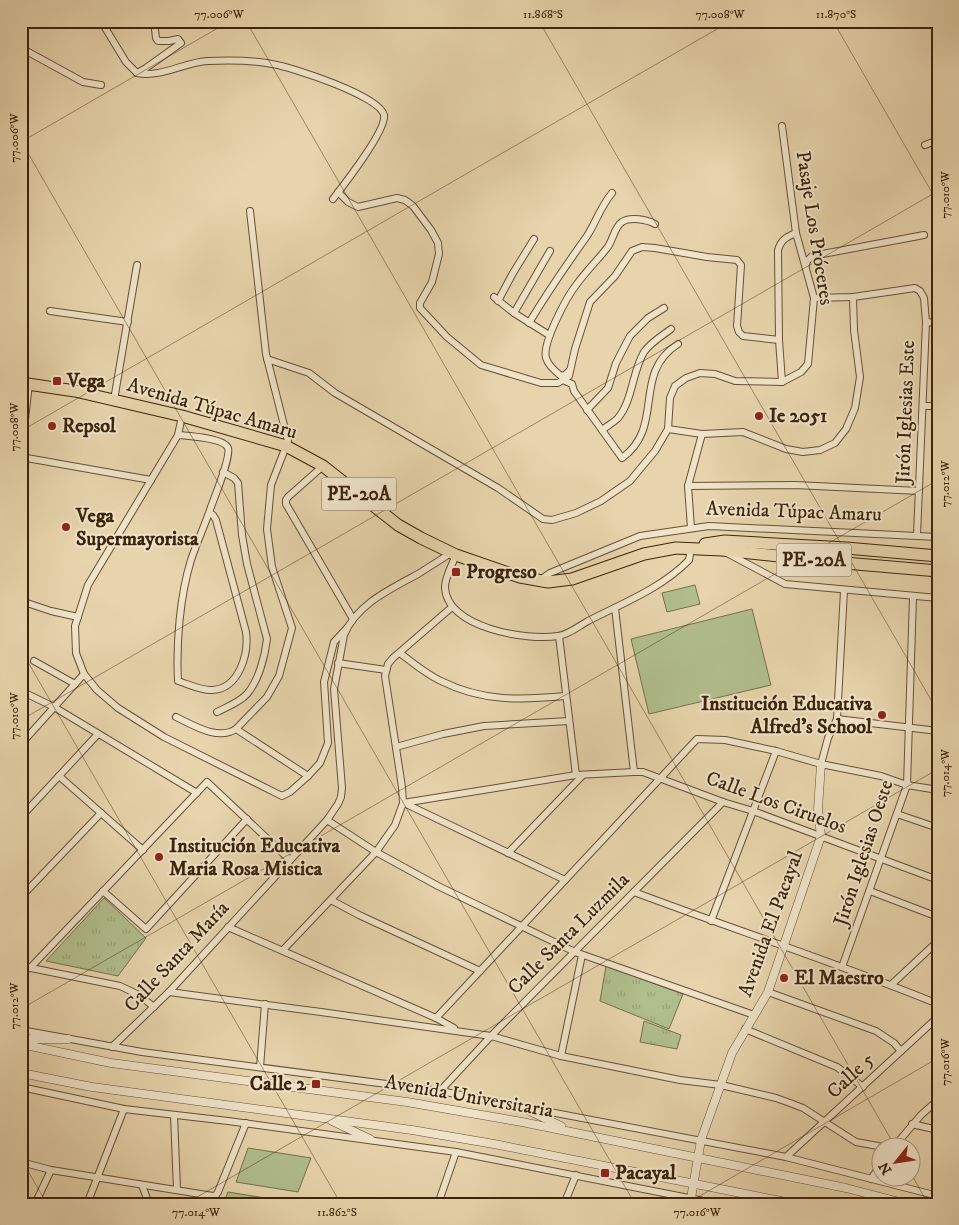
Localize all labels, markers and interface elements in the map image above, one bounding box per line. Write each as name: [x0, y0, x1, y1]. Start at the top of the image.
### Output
text: 77.006°W: [194, 7, 245, 22]
text: 11.868°S: [523, 7, 563, 22]
text: 77.008°W: [695, 7, 746, 22]
text: 11.870°S: [816, 7, 856, 22]
text: 77.006°W: [7, 112, 22, 163]
street label: Pasaje Los Próceres: [789, 149, 839, 307]
text: 77.010°W: [938, 170, 953, 219]
street label: Jirón Iglesias Este: [891, 340, 921, 486]
place label: Vega: [66, 369, 106, 394]
street label: Avenida Túpac Amaru: [124, 373, 300, 445]
marker: Vega: [51, 375, 63, 387]
text: 77.008°W: [7, 401, 22, 452]
place label: Ie 2051: [769, 404, 827, 429]
marker: Ie 2051: [753, 410, 765, 422]
place label: Repsol: [62, 414, 117, 439]
marker: Repsol: [46, 420, 58, 432]
text: 77.012°W: [938, 460, 953, 507]
road number: PE-20A: [322, 478, 396, 510]
street label: Avenida Túpac Amaru: [706, 496, 882, 528]
place label: Vega Supermayorista: [75, 504, 199, 552]
marker: Vega Supermayorista: [60, 521, 72, 533]
road number: PE-20A: [776, 544, 852, 576]
place label: Progreso: [466, 560, 537, 585]
marker: Progreso: [450, 566, 462, 578]
text: 77.010°W: [7, 691, 22, 740]
place label: Institución Educativa Alfred's School: [701, 692, 873, 740]
marker: Institución Educativa Alfred's School: [876, 709, 888, 721]
text: 77.014°W: [938, 748, 953, 797]
street label: Calle Los Ciruelos: [702, 766, 850, 840]
street label: Jirón Iglesias Oeste: [828, 777, 899, 931]
place label: Institución Educativa Maria Rosa Mistica: [169, 834, 340, 882]
street label: Avenida El Pacayal: [733, 848, 809, 1000]
marker: Institución Educativa Maria Rosa Mistica: [153, 851, 165, 863]
street label: Calle Santa Luzmila: [503, 867, 636, 1000]
street label: Calle Santa María: [119, 896, 235, 1018]
place label: El Maestro: [794, 966, 884, 991]
marker: El Maestro: [778, 972, 790, 984]
text: 77.012°W: [7, 982, 22, 1029]
text: 77.016°W: [938, 1037, 953, 1086]
street label: Calle 5: [822, 1048, 880, 1104]
street label: Avenida Universitaria: [383, 1070, 556, 1124]
place label: Calle 2: [250, 1072, 307, 1097]
marker: Calle 2: [310, 1078, 322, 1090]
north arrow: [872, 1138, 922, 1188]
text: N: [875, 1158, 896, 1177]
place label: Pacayal: [615, 1161, 677, 1186]
marker: Pacayal: [599, 1167, 611, 1179]
text: 77.014°W: [172, 1205, 221, 1220]
text: 11.862°S: [317, 1205, 357, 1220]
text: 77.016°W: [673, 1205, 722, 1220]

